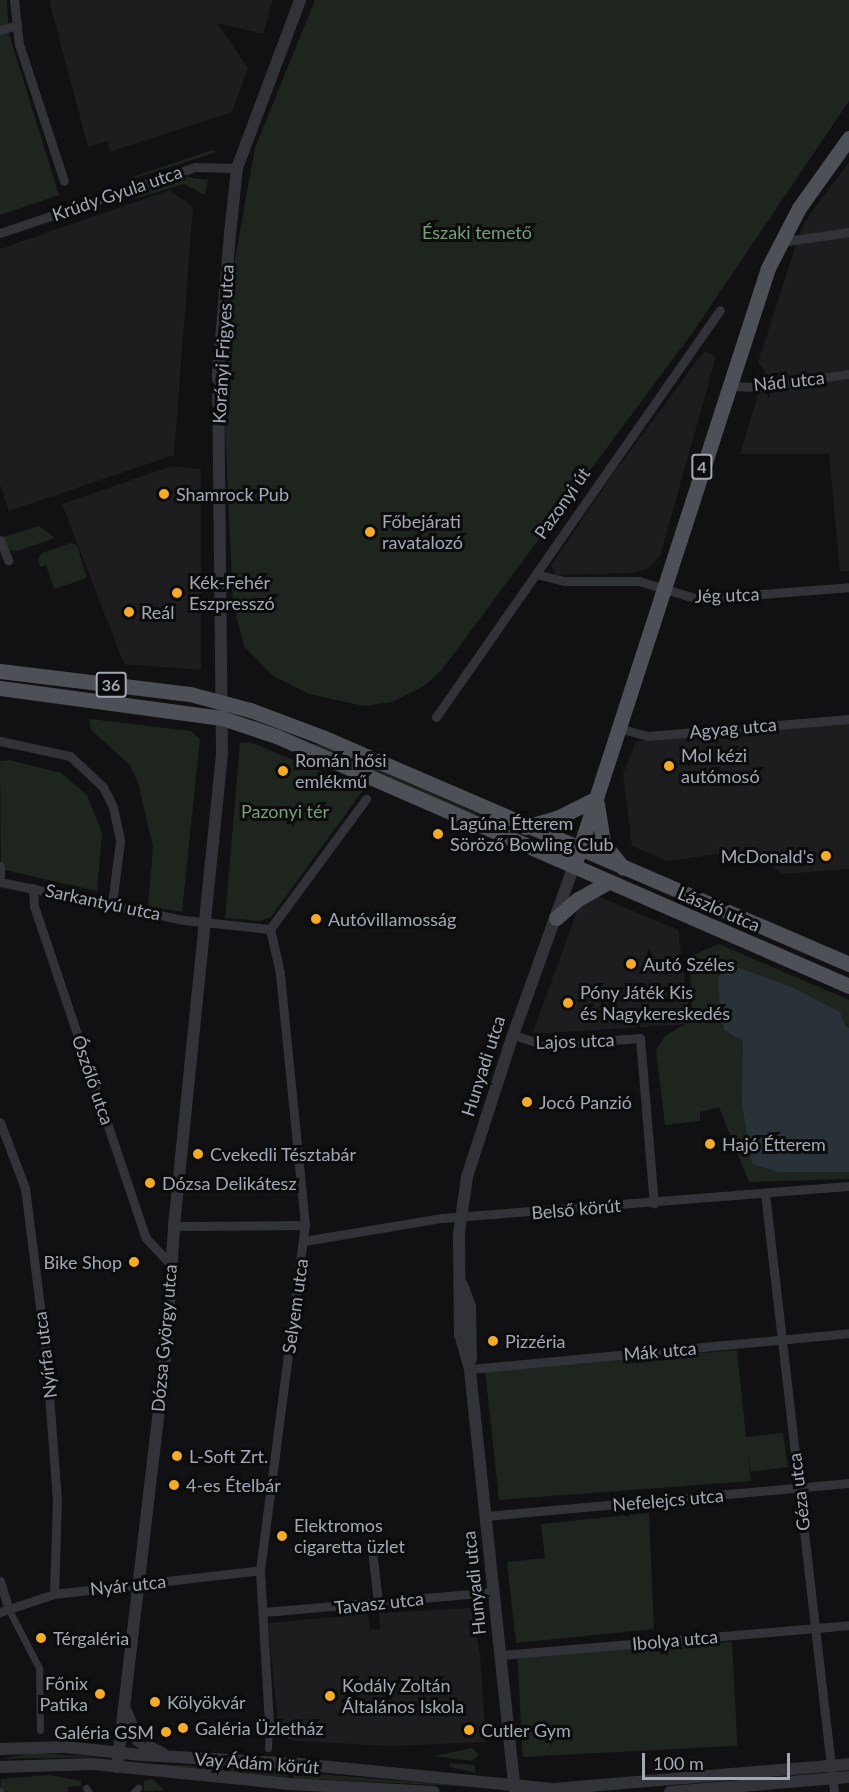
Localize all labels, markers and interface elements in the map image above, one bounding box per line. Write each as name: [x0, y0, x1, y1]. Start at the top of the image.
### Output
street label: Krúdy Gyula utca: [49, 161, 185, 225]
park label: Északi temető: [422, 221, 532, 243]
street label: Korányi Frigyes utca: [208, 264, 238, 424]
street label: Nád utca: [753, 367, 825, 395]
road number: 4: [690, 454, 714, 480]
street label: Pazonyi út: [530, 463, 594, 543]
place label: Shamrock Pub: [176, 483, 289, 505]
marker: Shamrock Pub: [157, 487, 171, 501]
place label: Főbejárati ravatalozó: [382, 511, 463, 554]
marker: Főbejárati ravatalozó: [363, 525, 377, 539]
place label: Kék-Fehér Eszpresszó: [189, 572, 275, 614]
street label: Jég utca: [694, 583, 760, 607]
marker: Kék-Fehér Eszpresszó: [170, 586, 184, 600]
place label: Reál: [141, 601, 174, 623]
marker: Reál: [122, 605, 136, 619]
road number: 36: [94, 672, 128, 698]
street label: Agyag utca: [688, 713, 778, 743]
place label: Mol kézi autómosó: [681, 745, 760, 788]
place label: Román hősi emlékmű: [295, 750, 387, 792]
marker: Mol kézi autómosó: [662, 759, 676, 773]
marker: Román hősi emlékmű: [276, 764, 290, 778]
park label: Pazonyi tér: [241, 800, 329, 822]
place label: Lagúna Étterem Söröző Bowling Club: [450, 813, 614, 856]
marker: Lagúna Étterem Söröző Bowling Club: [431, 827, 445, 841]
place label: McDonald's: [721, 845, 814, 867]
marker: McDonald's: [819, 849, 833, 863]
street label: Sarkantyú utca: [43, 879, 163, 925]
street label: László utca: [675, 882, 763, 936]
place label: Autóvillamosság: [328, 908, 456, 930]
marker: Autóvillamosság: [309, 912, 323, 926]
place label: Autó Széles: [643, 953, 735, 975]
marker: Autó Széles: [624, 957, 638, 971]
place label: Póny Játék Kis és Nagykereskedés: [580, 982, 730, 1024]
marker: Póny Játék Kis és Nagykereskedés: [561, 996, 575, 1010]
street label: Hunyadi utca: [457, 1013, 509, 1119]
street label: Lajos utca: [535, 1029, 615, 1053]
street label: Ószőlő utca: [68, 1032, 118, 1128]
place label: Jocó Panzió: [539, 1091, 632, 1113]
marker: Jocó Panzió: [520, 1095, 534, 1109]
place label: Hajó Étterem: [722, 1133, 826, 1155]
marker: Hajó Étterem: [703, 1137, 717, 1151]
place label: Cvekedli Tésztabár: [210, 1143, 357, 1165]
marker: Cvekedli Tésztabár: [191, 1147, 205, 1161]
place label: Dózsa Delikátesz: [162, 1172, 297, 1194]
marker: Dózsa Delikátesz: [143, 1176, 157, 1190]
street label: Belső körút: [530, 1194, 622, 1224]
place label: Bike Shop: [44, 1251, 122, 1273]
marker: Bike Shop: [127, 1255, 141, 1269]
street label: Selyem utca: [278, 1257, 312, 1355]
street label: Dózsa György utca: [147, 1263, 181, 1413]
street label: Nyírfa utca: [29, 1310, 61, 1400]
place label: Pizzéria: [505, 1330, 565, 1352]
marker: Pizzéria: [486, 1334, 500, 1348]
street label: Mák utca: [623, 1337, 697, 1365]
place label: L-Soft Zrt.: [189, 1445, 268, 1467]
marker: L-Soft Zrt.: [170, 1449, 184, 1463]
street label: Géza utca: [784, 1452, 814, 1532]
place label: 4-es Ételbár: [186, 1474, 281, 1496]
marker: 4-es Ételbár: [167, 1478, 181, 1492]
street label: Nefelejcs utca: [612, 1484, 724, 1516]
place label: Elektromos cigaretta üzlet: [294, 1515, 405, 1558]
marker: Elektromos cigaretta üzlet: [275, 1529, 289, 1543]
street label: Hunyadi utca: [458, 1530, 490, 1636]
street label: Nyár utca: [89, 1570, 167, 1600]
street label: Tavasz utca: [333, 1588, 425, 1618]
street label: Ibolya utca: [631, 1625, 719, 1655]
place label: Térgaléria: [53, 1627, 129, 1649]
marker: Térgaléria: [34, 1631, 48, 1645]
place label: Főnix Patika: [39, 1673, 88, 1716]
place label: Kodály Zoltán Általános Iskola: [342, 1675, 464, 1718]
marker: Főnix Patika: [93, 1687, 107, 1701]
marker: Kodály Zoltán Általános Iskola: [323, 1689, 337, 1703]
place label: Kölyökvár: [167, 1691, 246, 1713]
marker: Kölyökvár: [148, 1695, 162, 1709]
place label: Galéria Üzletház: [195, 1717, 324, 1739]
place label: Cutler Gym: [481, 1719, 571, 1741]
place label: Galéria GSM: [54, 1721, 154, 1743]
marker: Galéria Üzletház: [176, 1721, 190, 1735]
marker: Cutler Gym: [462, 1723, 476, 1737]
marker: Galéria GSM: [159, 1725, 173, 1739]
scale bar: [645, 1741, 794, 1779]
street label: Vay Ádám körút: [194, 1748, 320, 1778]
text: 100 m: [653, 1752, 704, 1774]

